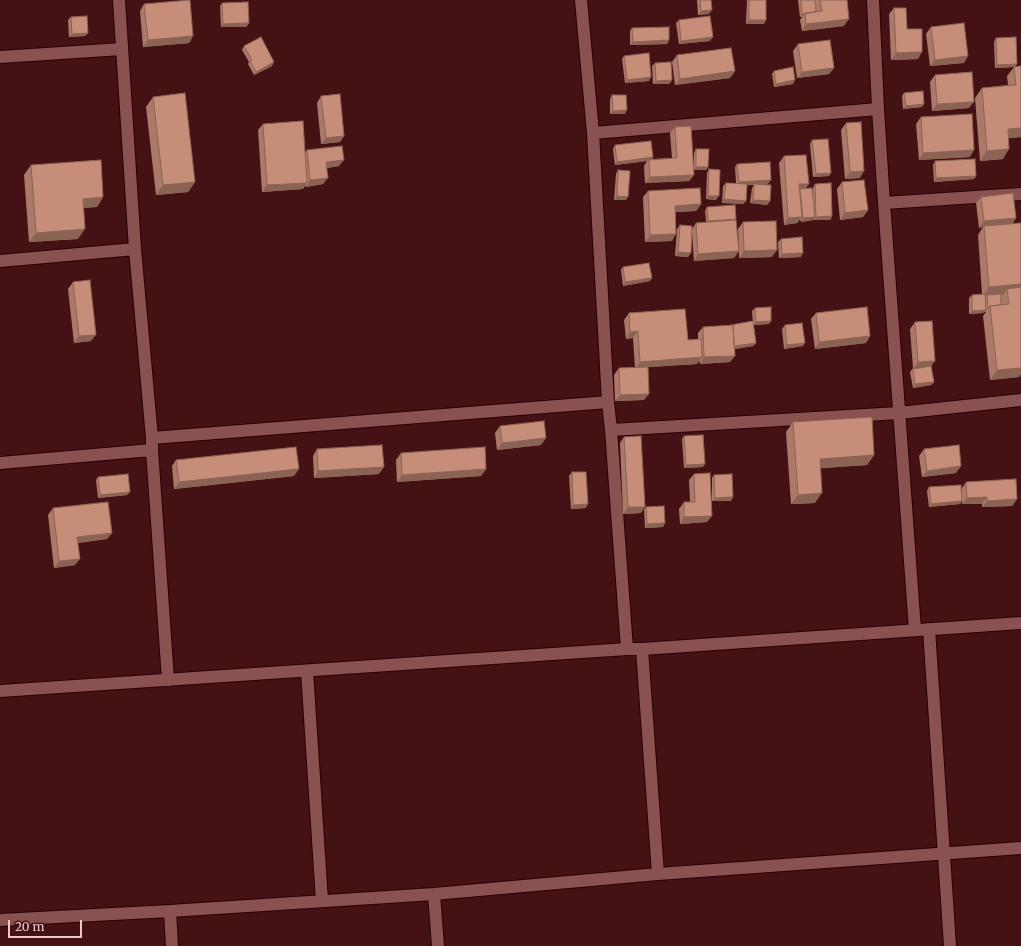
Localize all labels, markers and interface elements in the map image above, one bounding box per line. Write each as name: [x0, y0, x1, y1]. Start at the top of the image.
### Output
scale bar: [10, 912, 84, 938]
text: 20 m: [15, 919, 44, 934]

